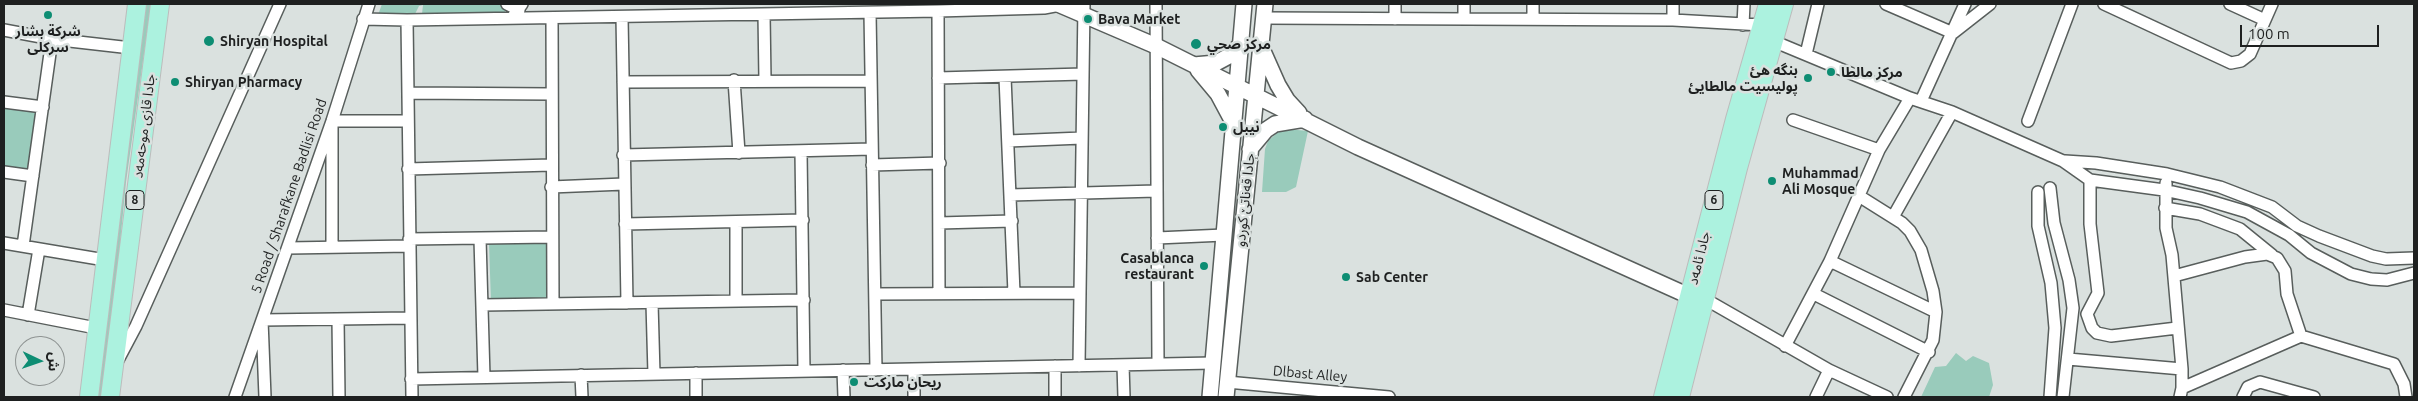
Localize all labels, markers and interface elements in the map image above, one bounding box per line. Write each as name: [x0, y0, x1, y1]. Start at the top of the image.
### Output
marker: شركة بشار سركلى: [42, 9, 54, 21]
place label: Bava Market: [1098, 11, 1180, 27]
marker: Bava Market: [1082, 13, 1094, 25]
scale bar: [2243, 15, 2382, 47]
place label: شركة بشار سركلى: [15, 23, 81, 56]
text: 100 m: [2248, 25, 2290, 42]
place label: Shiryan Hospital: [220, 33, 328, 49]
marker: Shiryan Hospital: [202, 34, 216, 48]
place label: مركز صحي: [1207, 36, 1271, 52]
marker: مركز صحي: [1189, 37, 1203, 51]
place label: بنگه هئ پوليسيت مالطايئ: [1688, 62, 1798, 94]
place label: مركز مالطا: [1841, 64, 1903, 80]
marker: مركز مالطا: [1825, 66, 1837, 78]
marker: بنگه هئ پوليسيت مالطايئ: [1802, 72, 1814, 84]
street label: جادا قازی موحەمەد: [129, 73, 159, 179]
place label: Shiryan Pharmacy: [185, 74, 302, 90]
marker: Shiryan Pharmacy: [169, 76, 181, 88]
street label: 5 Road / Sharafkane Badlisi Road: [248, 96, 330, 296]
place label: نيبل: [1233, 119, 1260, 135]
marker: نيبل: [1217, 121, 1229, 133]
street label: جادا قەناتێ کوردو: [1232, 152, 1258, 248]
place label: Muhammad Ali Mosque: [1782, 165, 1859, 198]
marker: Muhammad Ali Mosque: [1766, 175, 1778, 187]
road number: 8: [126, 190, 144, 210]
road number: 6: [1705, 190, 1723, 210]
street label: جادا ئامەد: [1684, 230, 1714, 286]
place label: Casablanca restaurant: [1120, 250, 1194, 282]
marker: Casablanca restaurant: [1198, 260, 1210, 272]
place label: Sab Center: [1356, 269, 1428, 285]
marker: Sab Center: [1340, 271, 1352, 283]
north arrow: [15, 336, 65, 386]
text: ش: [45, 352, 62, 372]
street label: Dlbast Alley: [1272, 362, 1348, 386]
place label: ريحان ماركت: [864, 374, 942, 390]
marker: ريحان ماركت: [848, 376, 860, 388]

